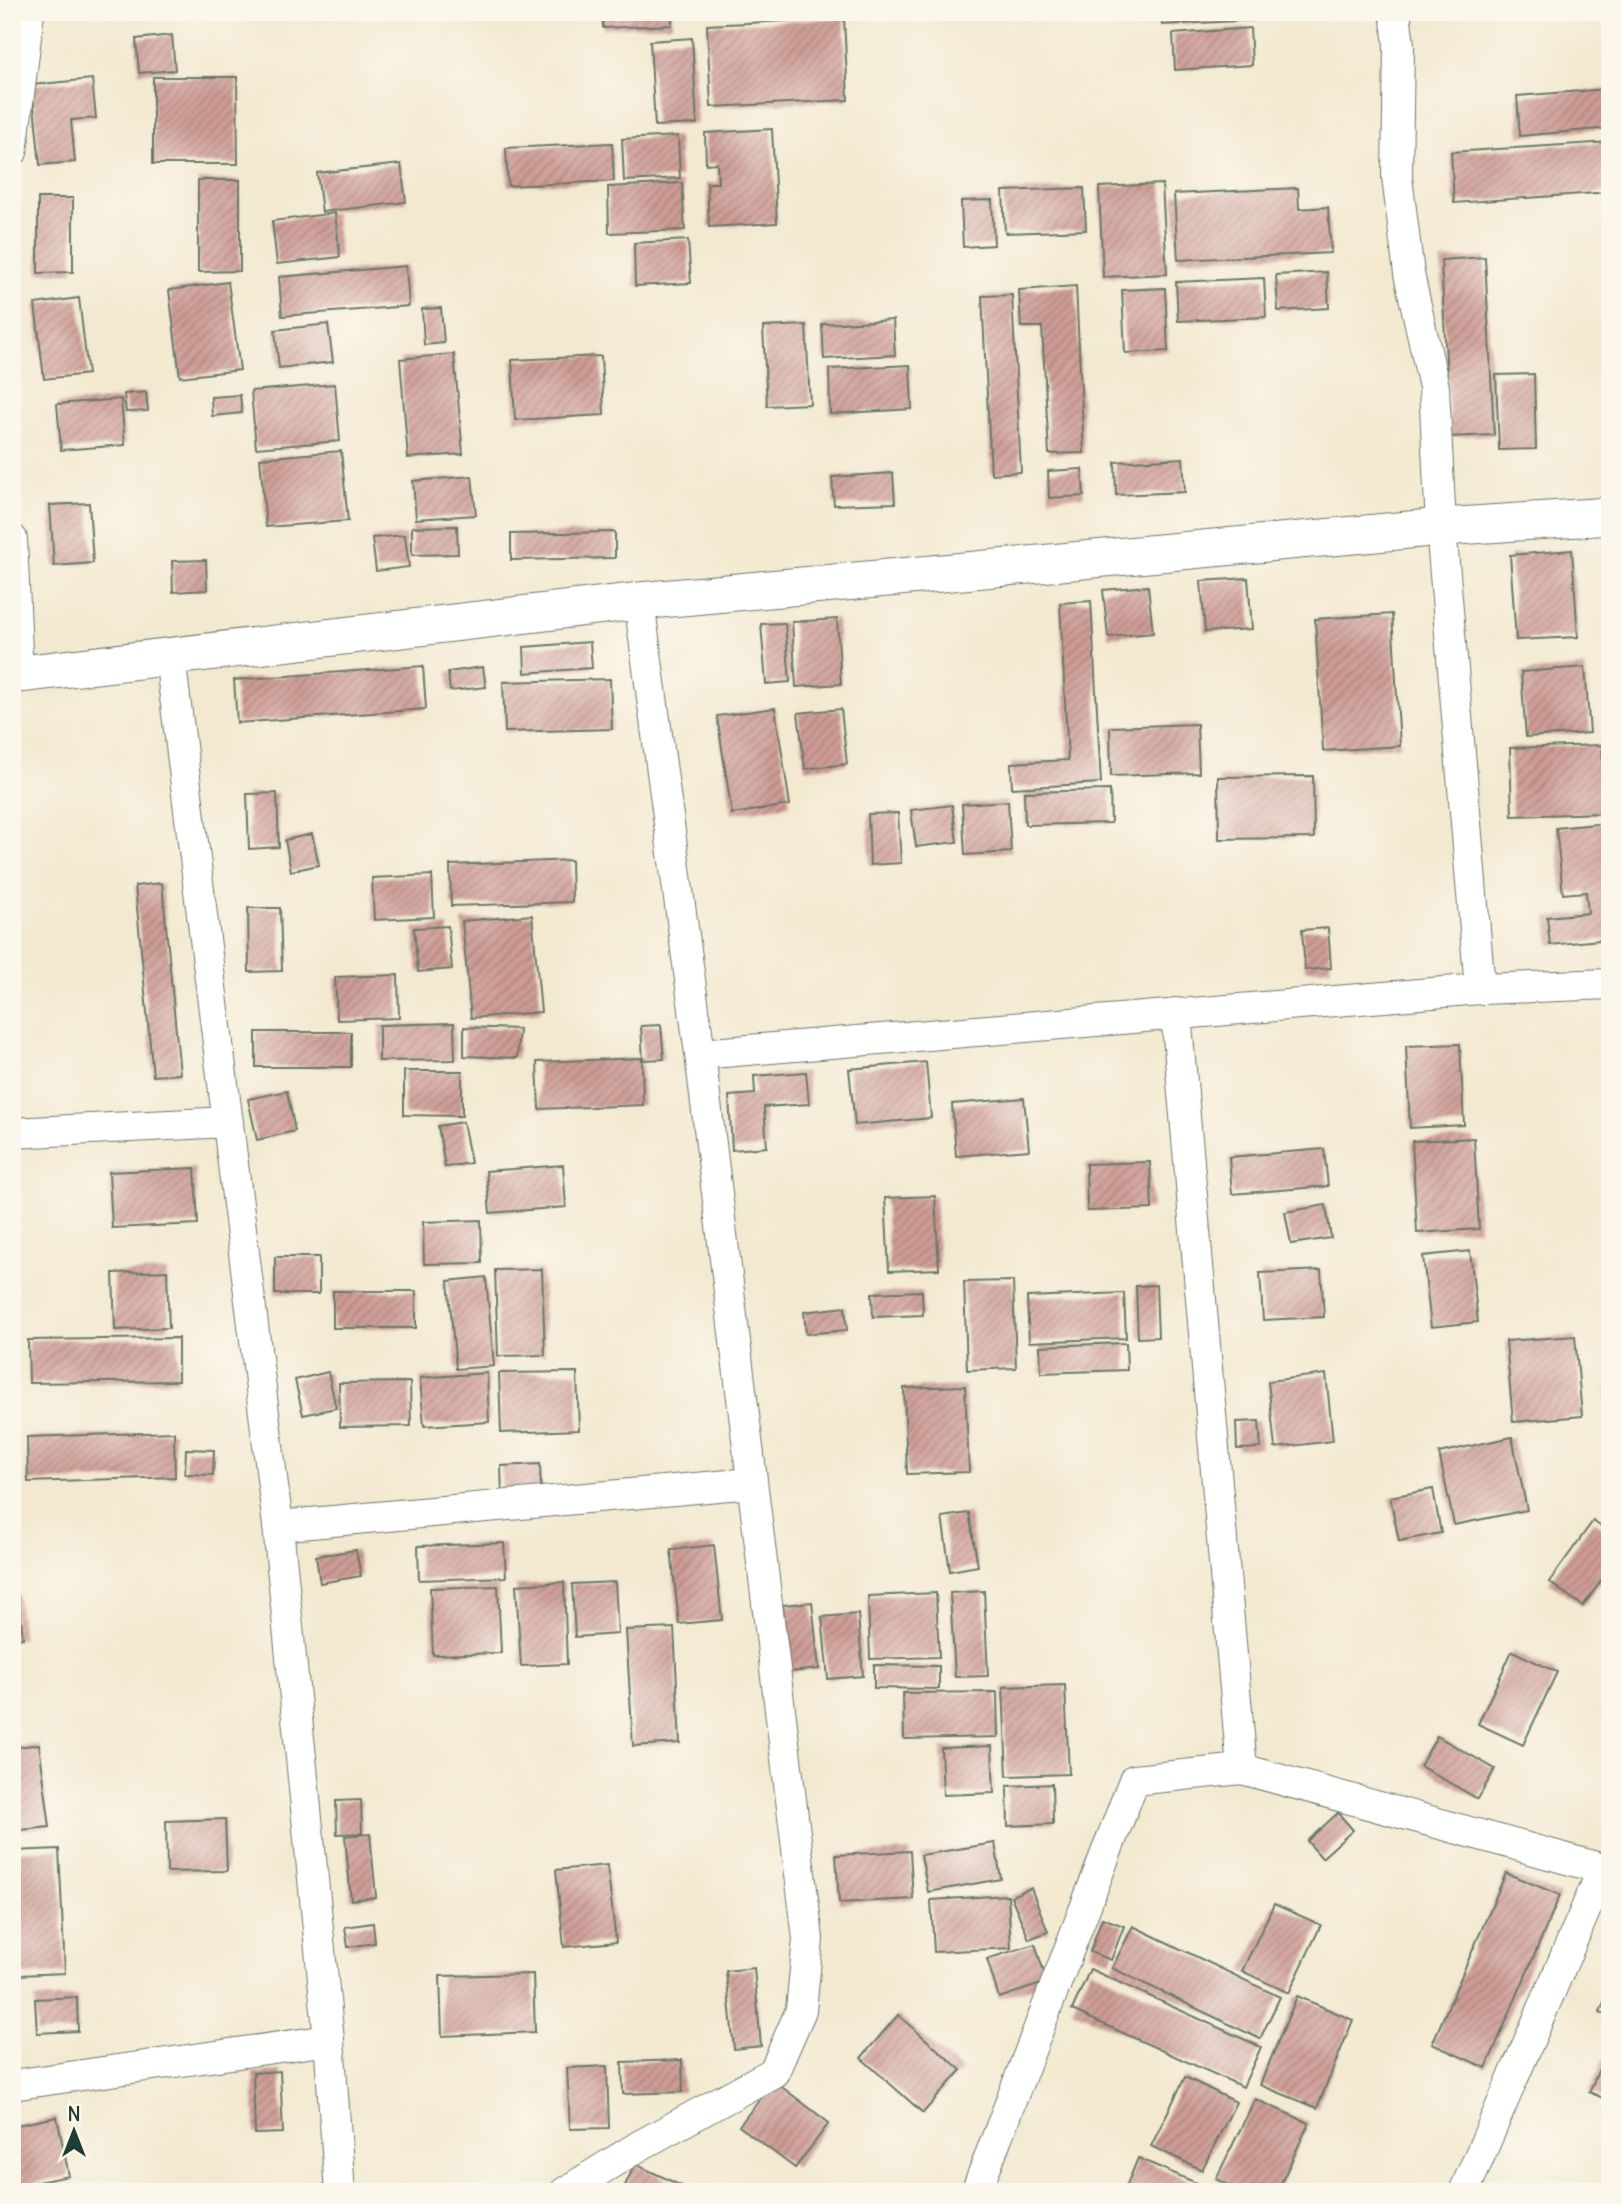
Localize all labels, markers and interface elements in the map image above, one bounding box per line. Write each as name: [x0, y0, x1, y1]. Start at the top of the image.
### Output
north arrow: [38, 2096, 108, 2166]
text: N: [67, 2102, 81, 2126]

